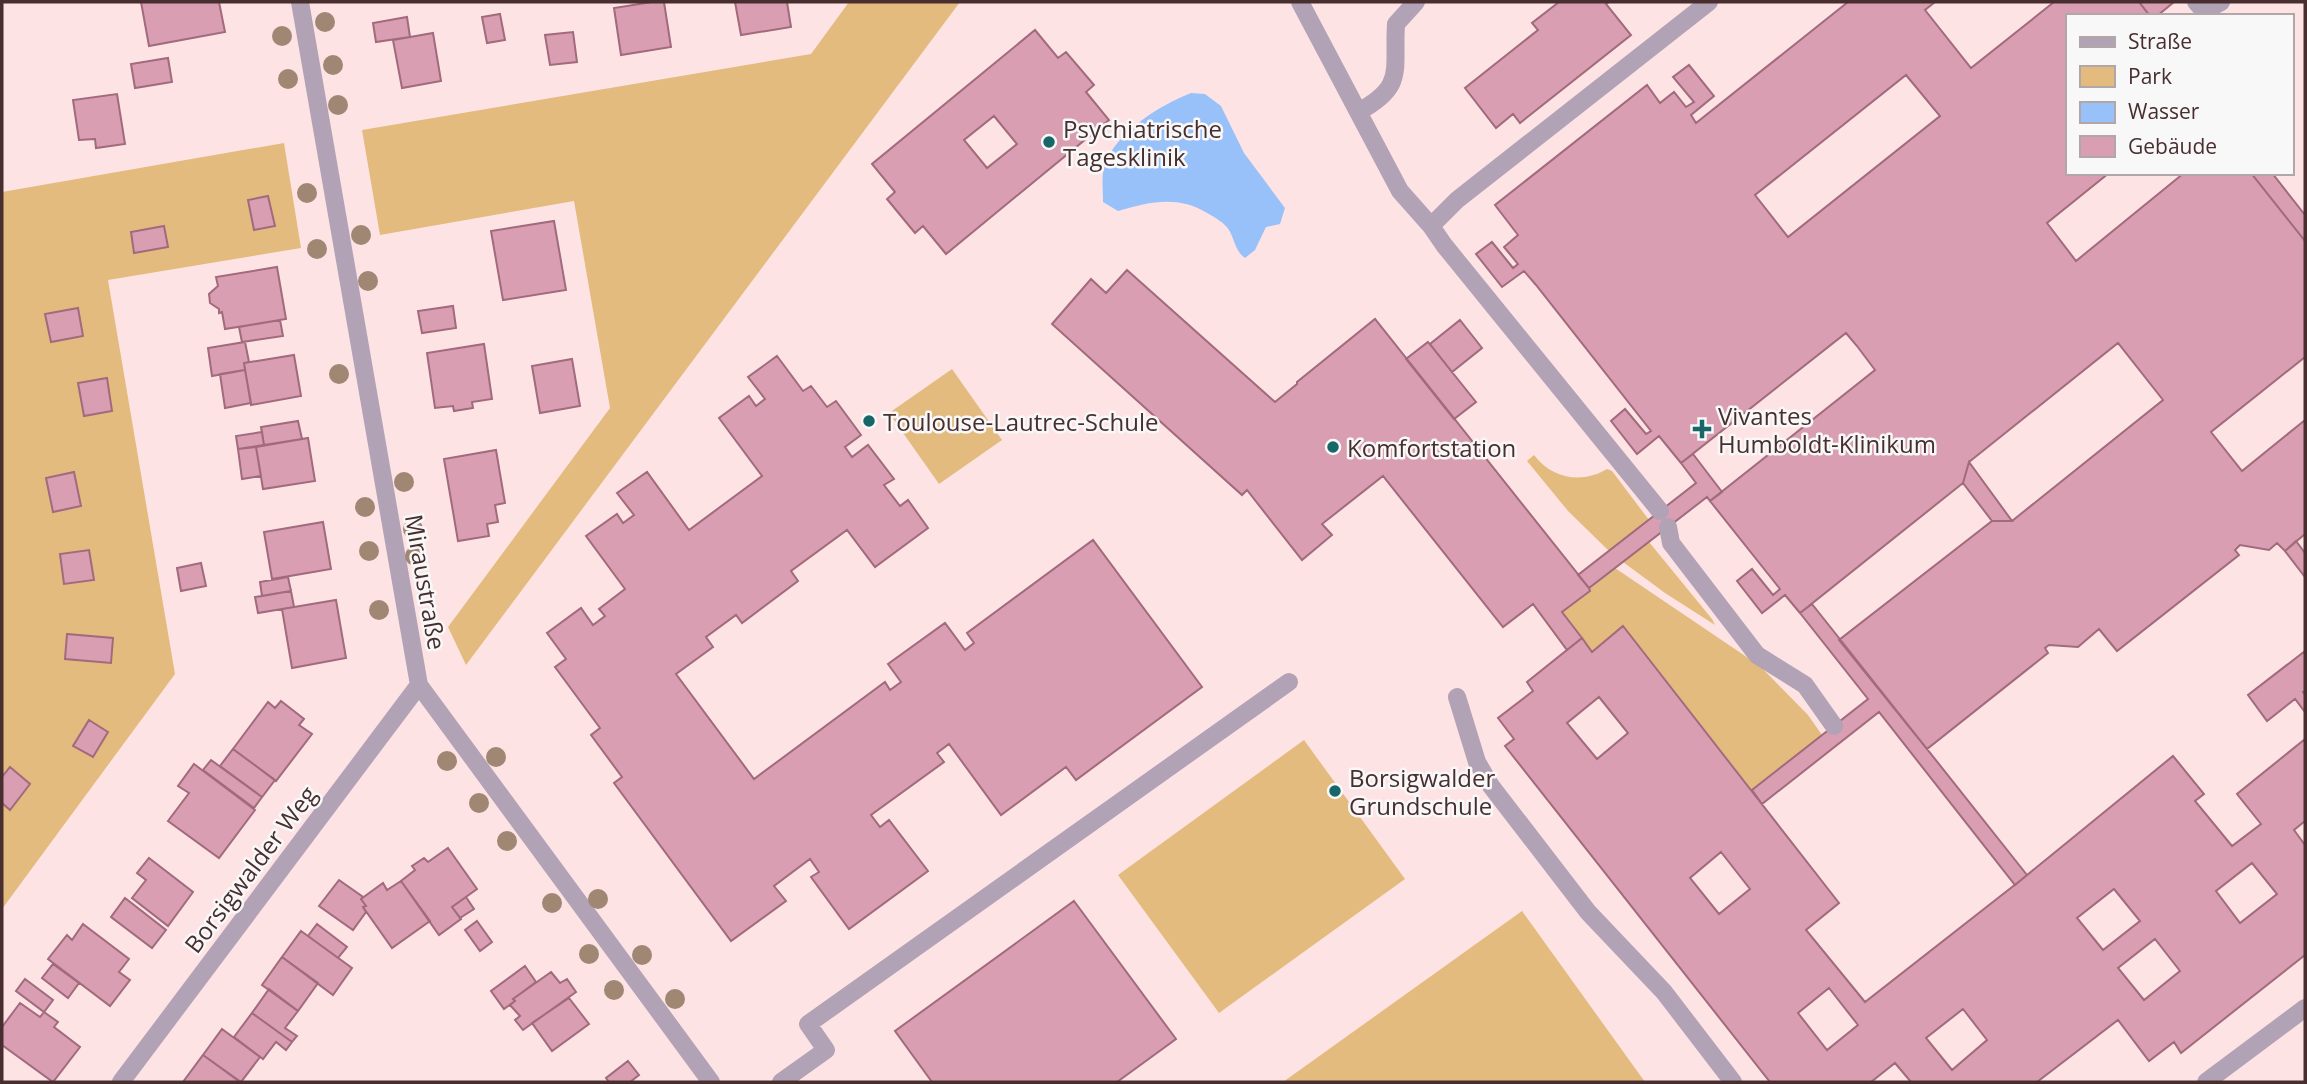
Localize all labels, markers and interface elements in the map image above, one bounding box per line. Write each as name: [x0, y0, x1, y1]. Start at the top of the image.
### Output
legend: [2066, 14, 2293, 175]
text: Straße: [2128, 27, 2192, 55]
text: Park: [2128, 62, 2172, 90]
text: Wasser: [2128, 97, 2200, 125]
place label: Psychiatrische Tagesklinik: [1063, 112, 1222, 173]
text: Gebäude: [2128, 132, 2217, 160]
marker: Psychiatrische Tagesklinik: [1041, 134, 1057, 150]
place label: Vivantes Humboldt-Klinikum: [1718, 399, 1936, 460]
place label: Toulouse-Lautrec-Schule: [883, 405, 1159, 438]
marker: Toulouse-Lautrec-Schule: [861, 413, 877, 429]
marker: Vivantes Humboldt-Klinikum: [1692, 419, 1712, 439]
place label: Komfortstation: [1347, 431, 1516, 464]
marker: Komfortstation: [1325, 439, 1341, 455]
street label: Miraustraße: [398, 512, 454, 652]
place label: Borsigwalder Grundschule: [1349, 761, 1495, 822]
street label: Borsigwalder Weg: [176, 779, 324, 959]
marker: Borsigwalder Grundschule: [1327, 783, 1343, 799]

